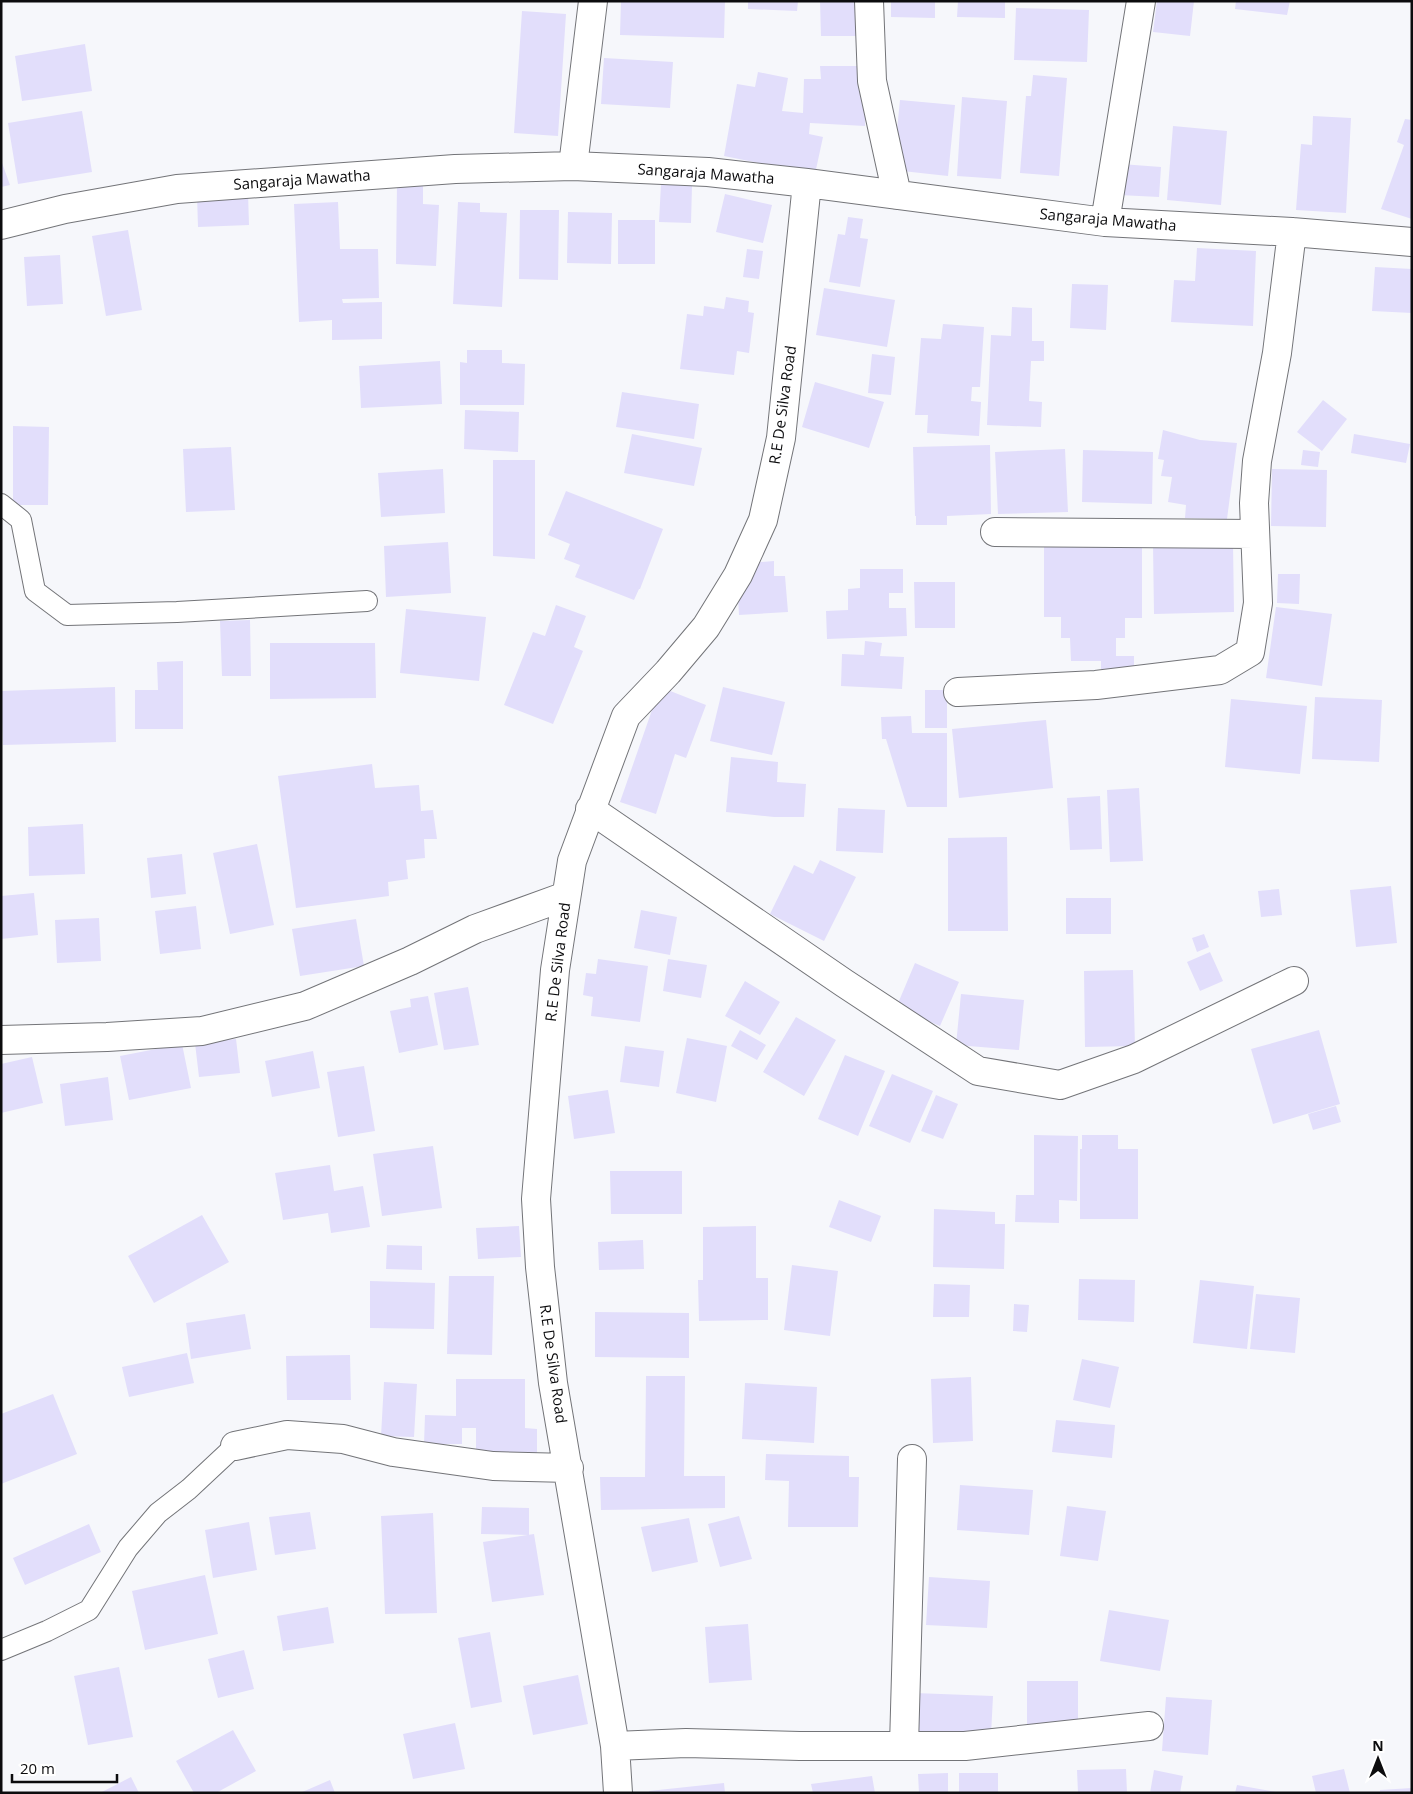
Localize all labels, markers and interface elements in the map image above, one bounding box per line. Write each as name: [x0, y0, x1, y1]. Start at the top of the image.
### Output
street label: Sangaraja Mawatha: [637, 158, 775, 188]
street label: Sangaraja Mawatha: [233, 164, 371, 194]
street label: Sangaraja Mawatha: [1039, 203, 1177, 235]
street label: R.E De Silva Road: [764, 344, 800, 466]
street label: R.E De Silva Road: [540, 901, 574, 1023]
street label: R.E De Silva Road: [536, 1303, 572, 1425]
north arrow: [1353, 1734, 1403, 1784]
text: N: [1372, 1736, 1384, 1755]
scale bar: [12, 1752, 118, 1784]
text: 20 m: [20, 1758, 55, 1778]

